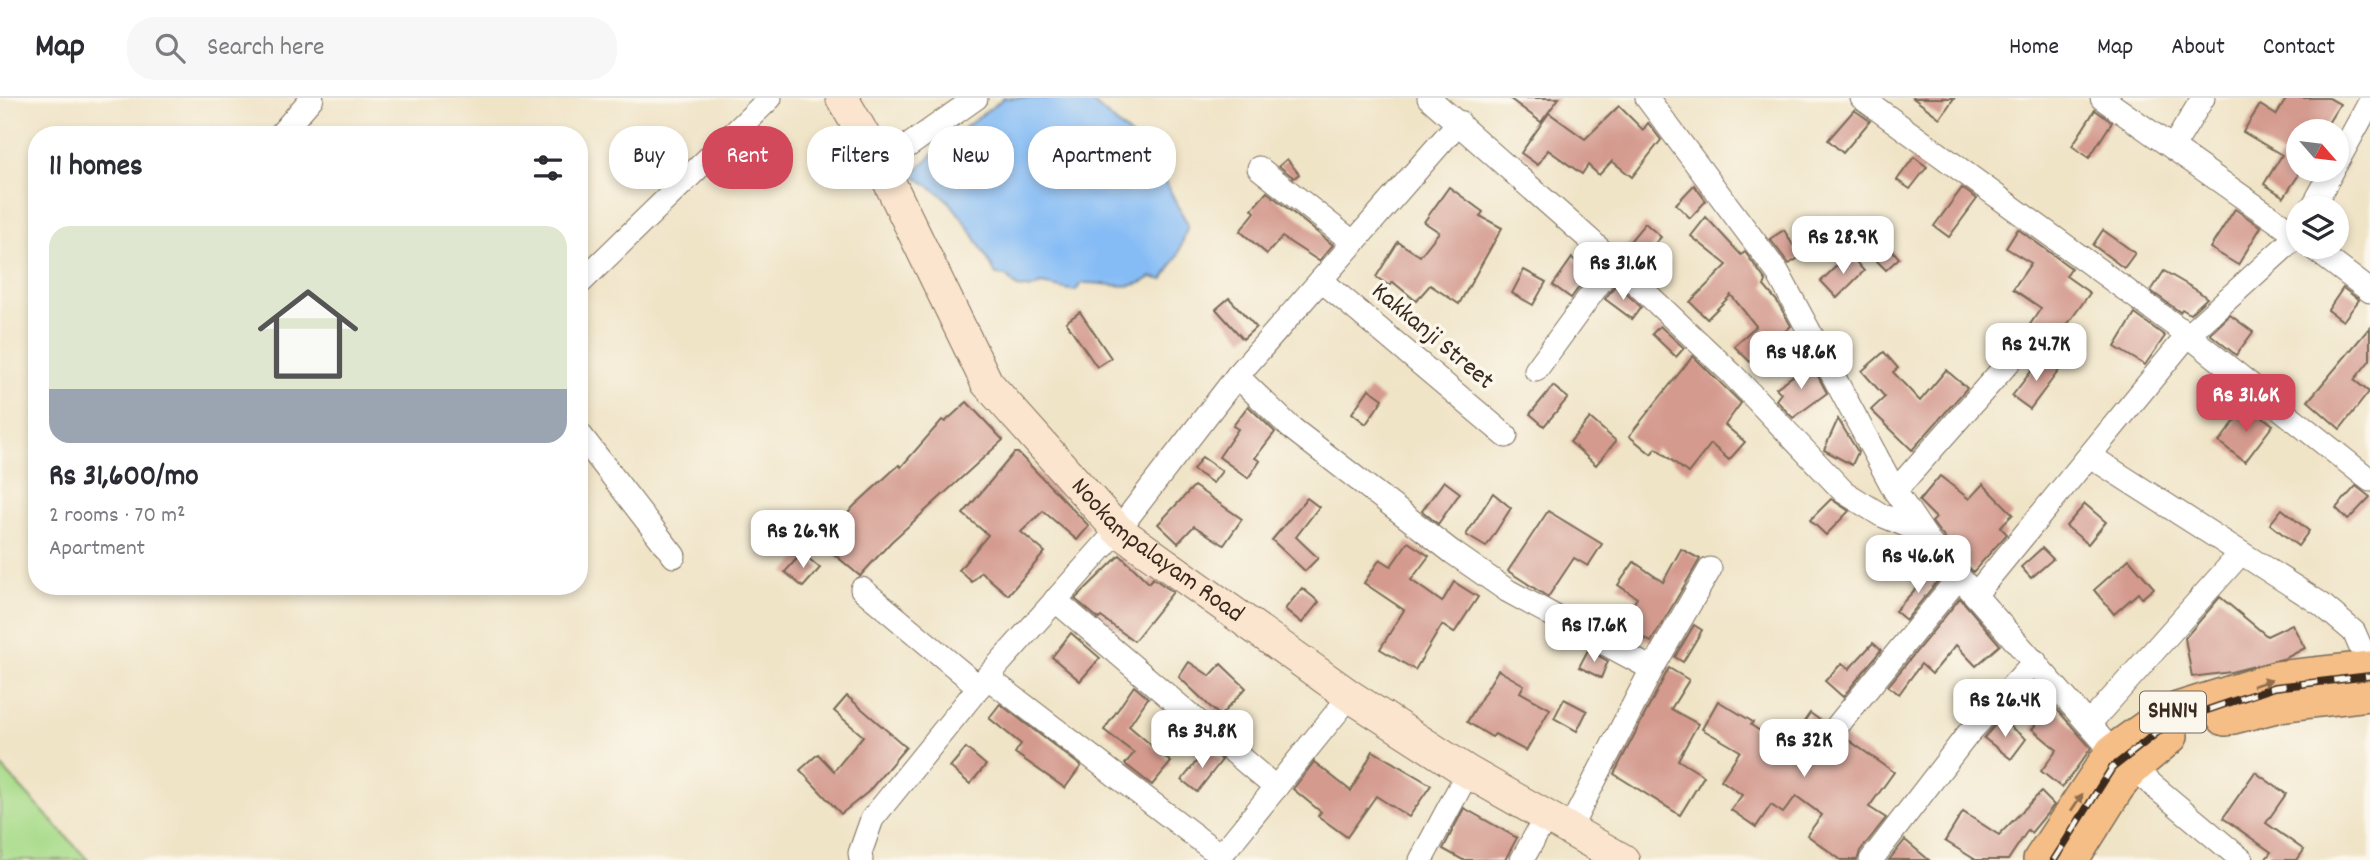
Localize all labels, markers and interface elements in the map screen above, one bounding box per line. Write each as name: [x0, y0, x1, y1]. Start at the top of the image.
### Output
search box: [127, 17, 617, 80]
text: Map: [35, 25, 85, 72]
icon: search: [151, 29, 189, 67]
text: Search here: [207, 30, 325, 67]
text: Home: [2009, 31, 2059, 65]
text: Map: [2097, 31, 2133, 65]
text: About: [2171, 31, 2225, 65]
text: Contact: [2263, 31, 2335, 65]
north arrow: [2286, 119, 2348, 182]
map controls: [2286, 119, 2349, 259]
chip: Buy: [609, 126, 688, 189]
chip: Rent: [702, 126, 793, 189]
chip: Filters: [807, 126, 914, 189]
chip: New: [928, 126, 1014, 189]
chip: Apartment: [1028, 126, 1176, 189]
text: 11 homes: [49, 147, 143, 190]
icon: filters: [529, 149, 567, 187]
button: layers: [2286, 196, 2349, 259]
pin: Rs 28.9K: [1771, 216, 1915, 276]
text: Rs 28.9K: [1808, 222, 1878, 255]
pin: Rs 31.6K: [1551, 242, 1695, 302]
text: Rs 31.6K: [1589, 248, 1657, 281]
icon: home: [245, 271, 371, 397]
street label: Kakkanji Street: [1362, 274, 1502, 400]
pin: Rs 24.7K: [1964, 324, 2108, 383]
text: Rs 24.7K: [2002, 329, 2071, 362]
pin: Rs 48.6K: [1729, 331, 1873, 391]
text: Rs 48.6K: [1766, 337, 1836, 370]
pin: Rs 31.6K: [2174, 374, 2318, 434]
text: Rs 31.6K: [2212, 380, 2280, 413]
text: Rs 31,600/mo: [49, 457, 199, 500]
street label: Nookampalayam Road: [1062, 470, 1251, 633]
text: 2 rooms · 70 m²: [49, 500, 185, 533]
pin: Rs 26.9K: [731, 510, 875, 570]
text: Rs 26.9K: [767, 516, 839, 549]
text: Apartment: [49, 533, 145, 566]
pin: Rs 46.6K: [1846, 536, 1990, 595]
text: Rs 46.6K: [1882, 541, 1954, 574]
pin: Rs 17.6K: [1522, 604, 1666, 664]
text: Rs 17.6K: [1561, 610, 1627, 643]
one-way arrow: [2251, 678, 2272, 688]
pin: Rs 26.4K: [1933, 680, 2077, 739]
text: Rs 26.4K: [1969, 685, 2041, 718]
road number: SHN14: [2140, 692, 2206, 732]
pin: Rs 34.8K: [1130, 710, 1274, 770]
text: Rs 34.8K: [1167, 716, 1237, 749]
pin: Rs 32K: [1747, 720, 1861, 779]
text: Rs 32K: [1775, 725, 1833, 758]
one-way arrow: [2070, 793, 2084, 811]

